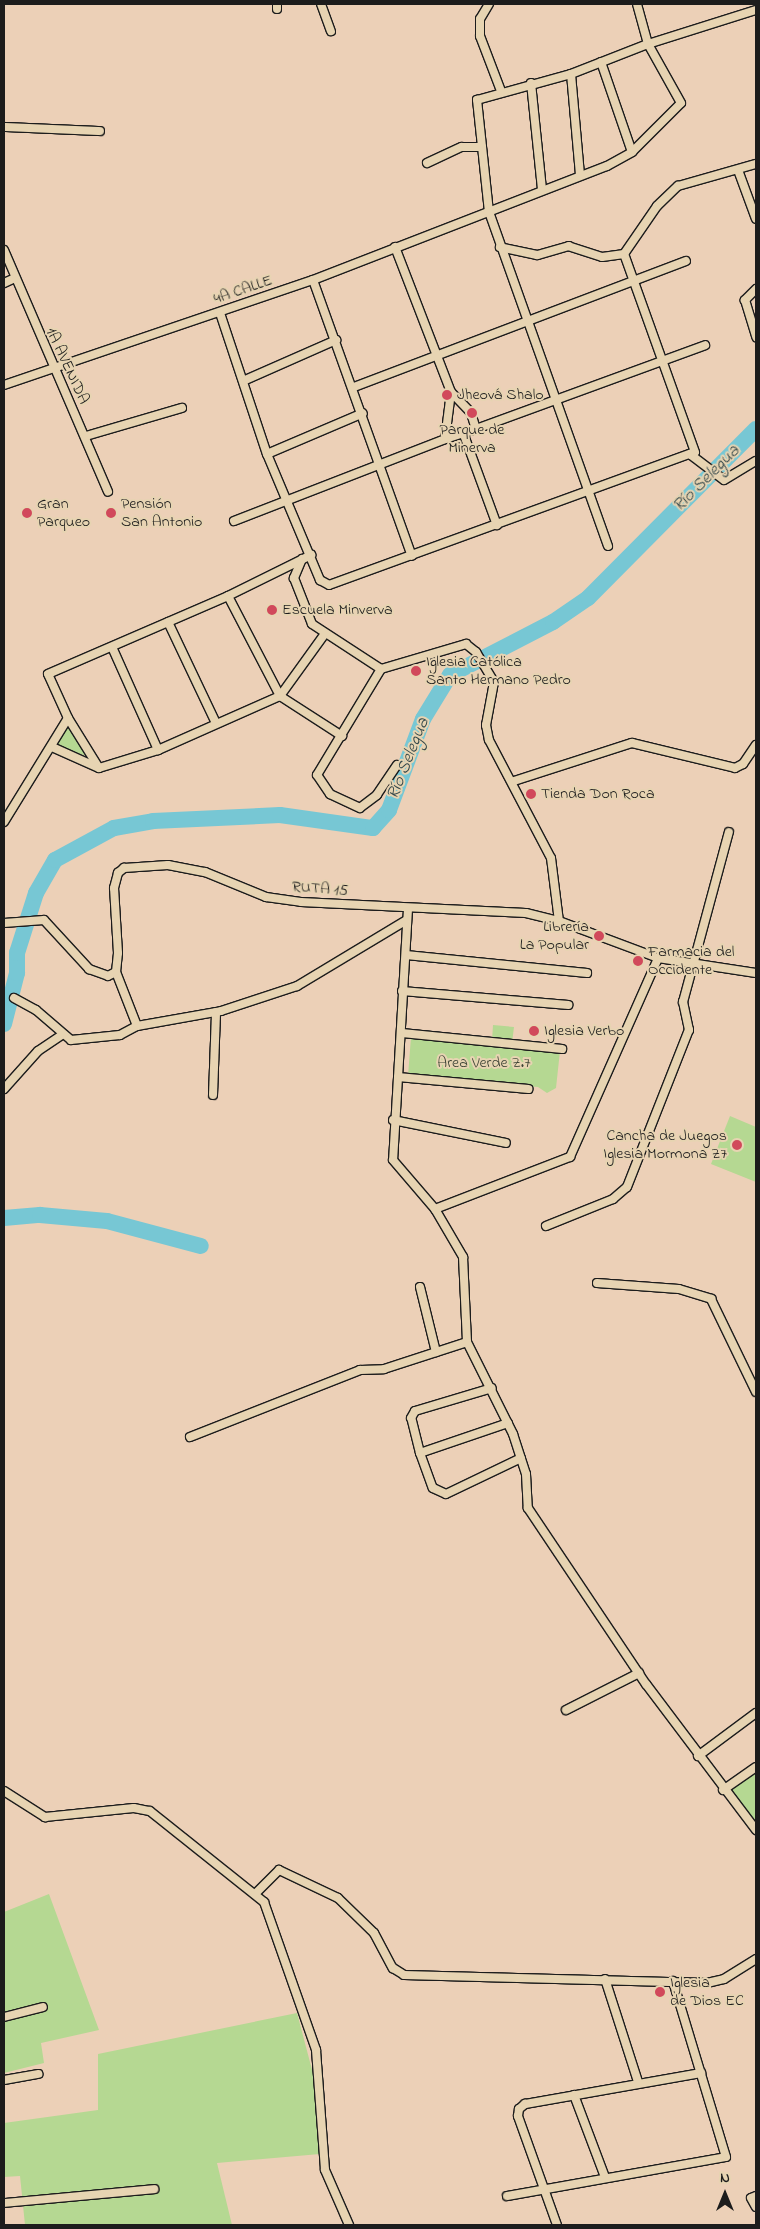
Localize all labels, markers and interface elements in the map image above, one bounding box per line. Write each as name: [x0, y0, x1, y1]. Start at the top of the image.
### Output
street label: 4A CALLE: [211, 271, 275, 309]
street label: 1A AVENIDA: [41, 325, 93, 407]
place label: Jheová Shalo: [457, 385, 544, 405]
marker: Jheová Shalo: [441, 389, 453, 401]
marker: Parque de Minerva: [466, 407, 478, 419]
place label: Parque de Minerva: [440, 420, 504, 458]
water label: Río Selegua: [669, 441, 745, 517]
place label: Gran Parqueo: [37, 494, 90, 532]
place label: Pensión San Antonio: [121, 494, 202, 532]
marker: Gran Parqueo: [21, 507, 33, 519]
marker: Pensión San Antonio: [105, 507, 117, 519]
place label: Escuela Minverva: [282, 600, 393, 620]
marker: Escuela Minverva: [266, 604, 278, 616]
place label: Iglesia Católica Santo Hermano Pedro: [426, 652, 571, 690]
marker: Iglesia Católica Santo Hermano Pedro: [410, 665, 422, 677]
water label: Río Selegua: [383, 715, 435, 803]
place label: Tienda Don Roca: [541, 784, 655, 804]
marker: Tienda Don Roca: [525, 788, 537, 800]
street label: RUTA 15: [291, 877, 349, 901]
place label: Librería La Popular: [520, 917, 589, 955]
marker: Librería La Popular: [593, 930, 605, 942]
place label: Farmacia del Occidente: [648, 942, 734, 980]
marker: Farmacia del Occidente: [632, 955, 644, 967]
place label: Iglesia Verbo: [544, 1021, 624, 1041]
marker: Iglesia Verbo: [528, 1025, 540, 1037]
park label: Area Verde Z.7: [437, 1053, 531, 1073]
place label: Cancha de Juegos Iglesia Mormona Z7: [603, 1126, 727, 1164]
marker: Cancha de Juegos Iglesia Mormona Z7: [731, 1139, 743, 1151]
place label: Iglesia de Dios EC: [670, 1973, 744, 2011]
marker: Iglesia de Dios EC: [654, 1986, 666, 1998]
text: N: [720, 2168, 730, 2189]
north arrow: [700, 2169, 750, 2219]

